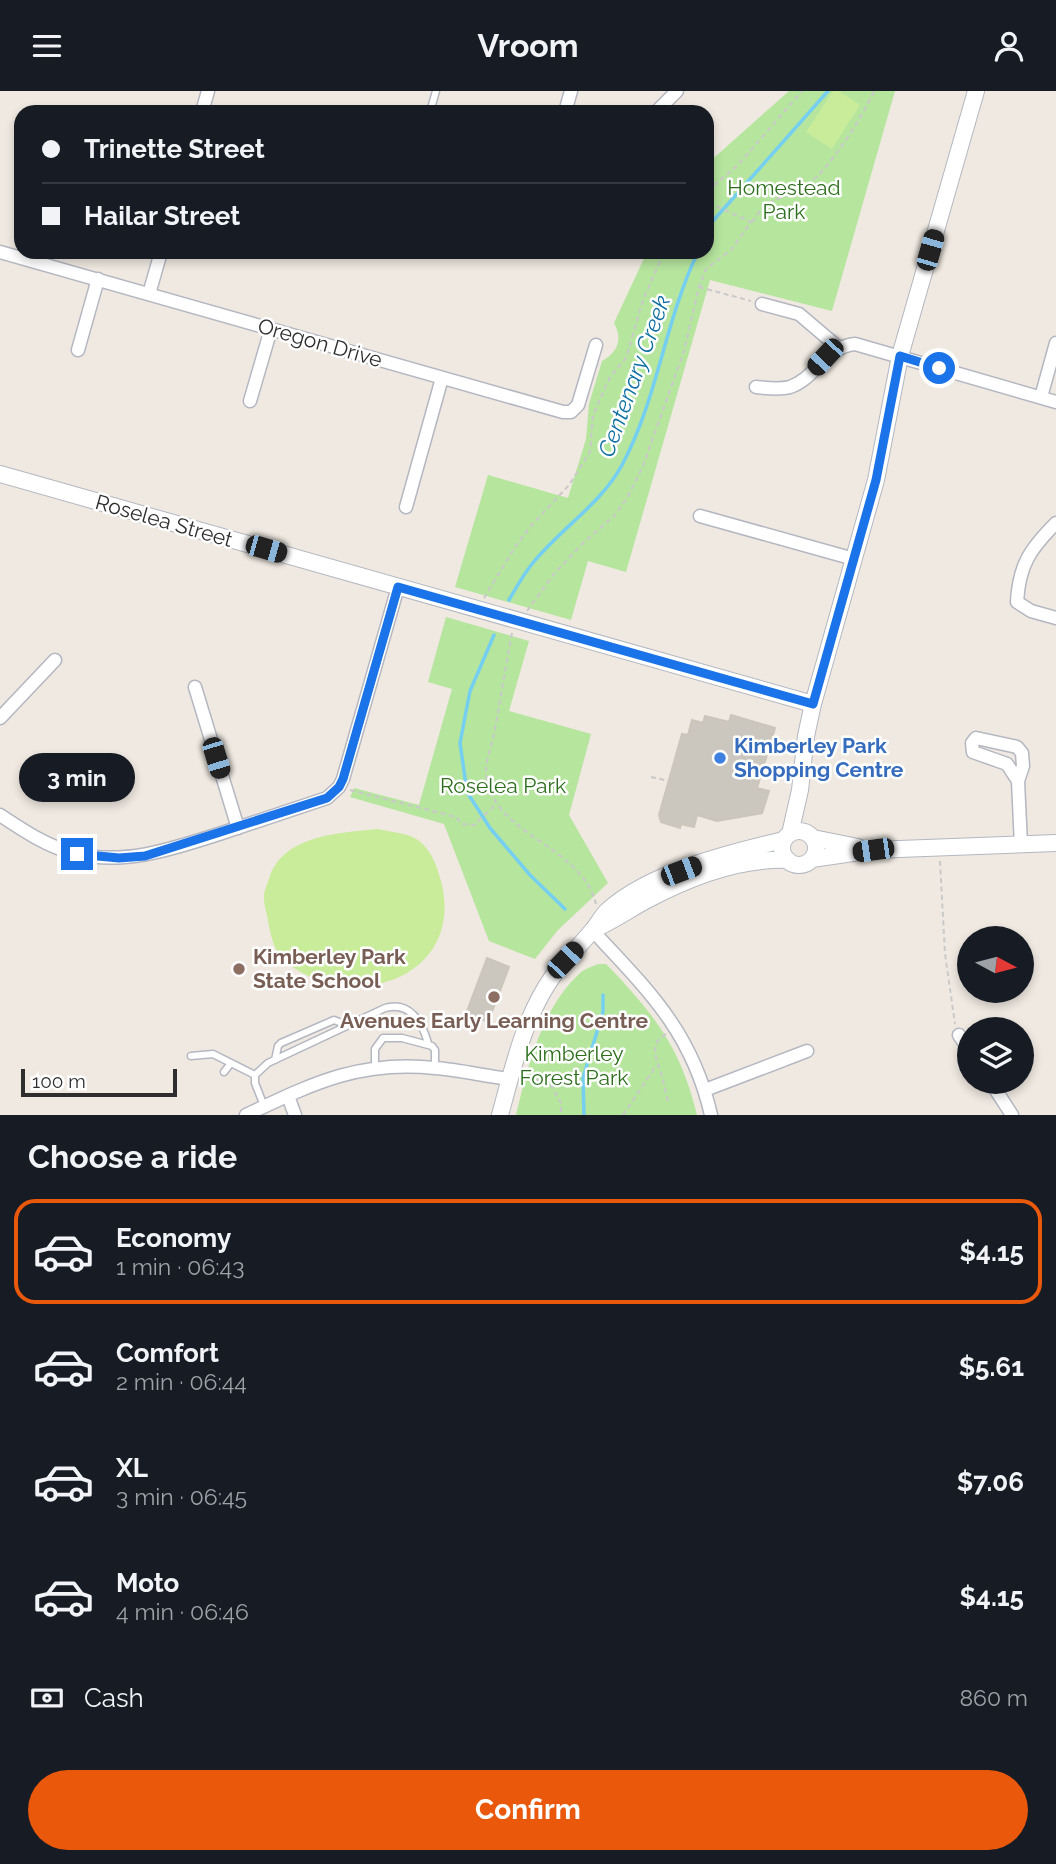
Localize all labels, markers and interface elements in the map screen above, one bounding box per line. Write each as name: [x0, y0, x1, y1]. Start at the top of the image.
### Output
icon: menu: [28, 27, 66, 65]
text: Vroom: [477, 27, 579, 64]
icon: person: [990, 27, 1028, 65]
text: Trinette Street: [84, 134, 265, 164]
park label: Homestead Park: [727, 175, 841, 224]
text: Hailar Street: [84, 201, 240, 231]
car: [915, 227, 946, 273]
water label: Centenary Creek: [592, 291, 675, 460]
street label: Oregon Drive: [255, 313, 385, 372]
car: [803, 334, 848, 380]
route start: [923, 352, 955, 384]
street label: Roselea Street: [93, 489, 236, 552]
car: [243, 533, 290, 565]
place label: Kimberley Park Shopping Centre: [734, 733, 904, 782]
car: [200, 735, 233, 781]
marker: Kimberley Park Shopping Centre: [712, 750, 728, 766]
callout: 3 min: [19, 753, 135, 801]
text: 3 min: [47, 764, 107, 791]
park label: Roselea Park: [440, 773, 566, 798]
car: [851, 837, 896, 863]
route end: [61, 838, 93, 870]
car: [658, 854, 705, 888]
north arrow: [957, 926, 1034, 1003]
map controls: [957, 926, 1034, 1094]
car: [543, 938, 588, 982]
place label: Kimberley Park State School: [253, 944, 406, 993]
marker: Kimberley Park State School: [231, 961, 247, 977]
marker: Avenues Early Learning Centre: [486, 989, 502, 1005]
place label: Avenues Early Learning Centre: [340, 1008, 648, 1033]
button: layers: [957, 1017, 1034, 1094]
park label: Kimberley Forest Park: [520, 1041, 628, 1090]
scale bar: [21, 1066, 177, 1098]
text: 100 m: [32, 1070, 86, 1092]
text: Choose a ride: [28, 1138, 237, 1175]
icon: car: [32, 1220, 95, 1283]
text: Economy: [116, 1223, 231, 1253]
text: $4.15: [960, 1237, 1024, 1267]
text: 1 min · 06:43: [116, 1253, 244, 1280]
icon: car: [32, 1335, 95, 1398]
text: Comfort: [116, 1338, 219, 1368]
text: $5.61: [959, 1352, 1024, 1382]
text: 2 min · 06:44: [116, 1368, 247, 1395]
icon: car: [32, 1450, 95, 1513]
text: XL: [116, 1453, 148, 1483]
text: $7.06: [957, 1467, 1024, 1497]
text: 3 min · 06:45: [116, 1483, 247, 1510]
icon: car: [32, 1565, 95, 1628]
text: Moto: [116, 1568, 179, 1598]
text: $4.15: [960, 1582, 1024, 1612]
text: 4 min · 06:46: [116, 1598, 249, 1625]
icon: cash: [28, 1679, 66, 1717]
text: Cash: [84, 1683, 144, 1713]
text: 860 m: [959, 1684, 1028, 1711]
button: Confirm: [28, 1770, 1028, 1850]

